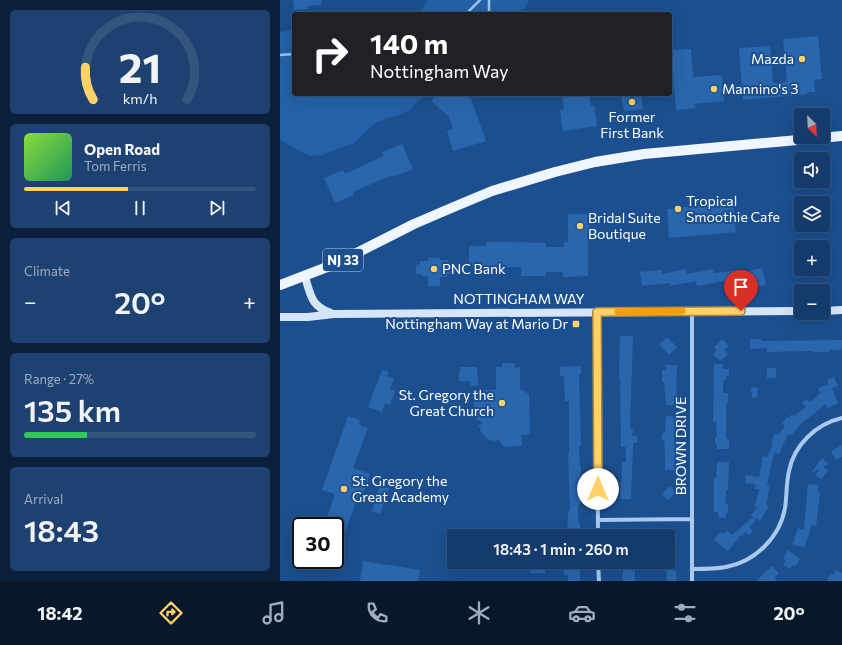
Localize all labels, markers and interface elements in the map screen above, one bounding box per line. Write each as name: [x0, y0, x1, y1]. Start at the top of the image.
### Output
text: 140 m: [370, 26, 448, 60]
icon: right: [304, 28, 356, 80]
text: 21: [119, 41, 161, 92]
place label: Mazda: [751, 50, 794, 67]
marker: Mazda: [797, 54, 807, 64]
text: Nottingham Way: [370, 60, 508, 82]
place label: Mannino's 3: [722, 80, 798, 97]
marker: Mannino's 3: [709, 84, 719, 94]
text: km/h: [123, 89, 157, 107]
marker: Former First Bank: [627, 97, 637, 107]
place label: Former First Bank: [600, 108, 664, 141]
north arrow: [794, 108, 830, 144]
map controls: [794, 108, 830, 320]
text: Open Road: [84, 140, 160, 158]
button: sound: [794, 152, 830, 188]
text: Tom Ferris: [84, 158, 147, 174]
place label: Tropical Smoothie Cafe: [686, 192, 780, 225]
button: layers: [794, 196, 830, 232]
icon: previous: [52, 197, 74, 219]
icon: pause: [129, 197, 151, 219]
icon: next: [206, 197, 228, 219]
marker: Tropical Smoothie Cafe: [673, 204, 683, 214]
place label: Bridal Suite Boutique: [588, 209, 661, 242]
marker: Bridal Suite Boutique: [575, 221, 585, 231]
button: +: [794, 240, 830, 276]
road number: NJ 33: [323, 249, 363, 271]
place label: PNC Bank: [442, 260, 506, 277]
text: Climate: [24, 263, 70, 279]
marker: PNC Bank: [429, 264, 439, 274]
pin: [724, 270, 758, 311]
icon: arrive: [730, 276, 752, 298]
text: 20°: [114, 283, 165, 320]
button: −: [794, 284, 830, 320]
text: −: [24, 288, 37, 315]
text: +: [243, 288, 256, 315]
street label: NOTTINGHAM WAY: [453, 290, 585, 307]
place label: Nottingham Way at Mario Dr: [385, 315, 568, 332]
marker: Nottingham Way at Mario Dr: [571, 319, 581, 329]
text: Range · 27%: [24, 371, 94, 387]
place label: St. Gregory the Great Church: [399, 386, 494, 419]
text: 135 km: [24, 391, 121, 428]
street label: BROWN DRIVE: [672, 397, 689, 495]
marker: St. Gregory the Great Church: [497, 398, 507, 408]
position arrow: [577, 468, 619, 510]
place label: St. Gregory the Great Academy: [352, 472, 449, 505]
marker: St. Gregory the Great Academy: [339, 484, 349, 494]
text: Arrival: [24, 491, 63, 507]
text: 18:43: [24, 511, 99, 548]
speed limit sign: 30: [292, 517, 344, 569]
text: 18:43 · 1 min · 260 m: [493, 540, 629, 558]
icon: directions: [157, 599, 185, 627]
icon: music: [260, 599, 288, 627]
icon: phone: [363, 599, 391, 627]
icon: climate: [465, 599, 493, 627]
icon: car: [568, 599, 596, 627]
icon: filters: [671, 599, 699, 627]
text: 18:42: [37, 602, 83, 624]
text: 20°: [773, 602, 805, 624]

